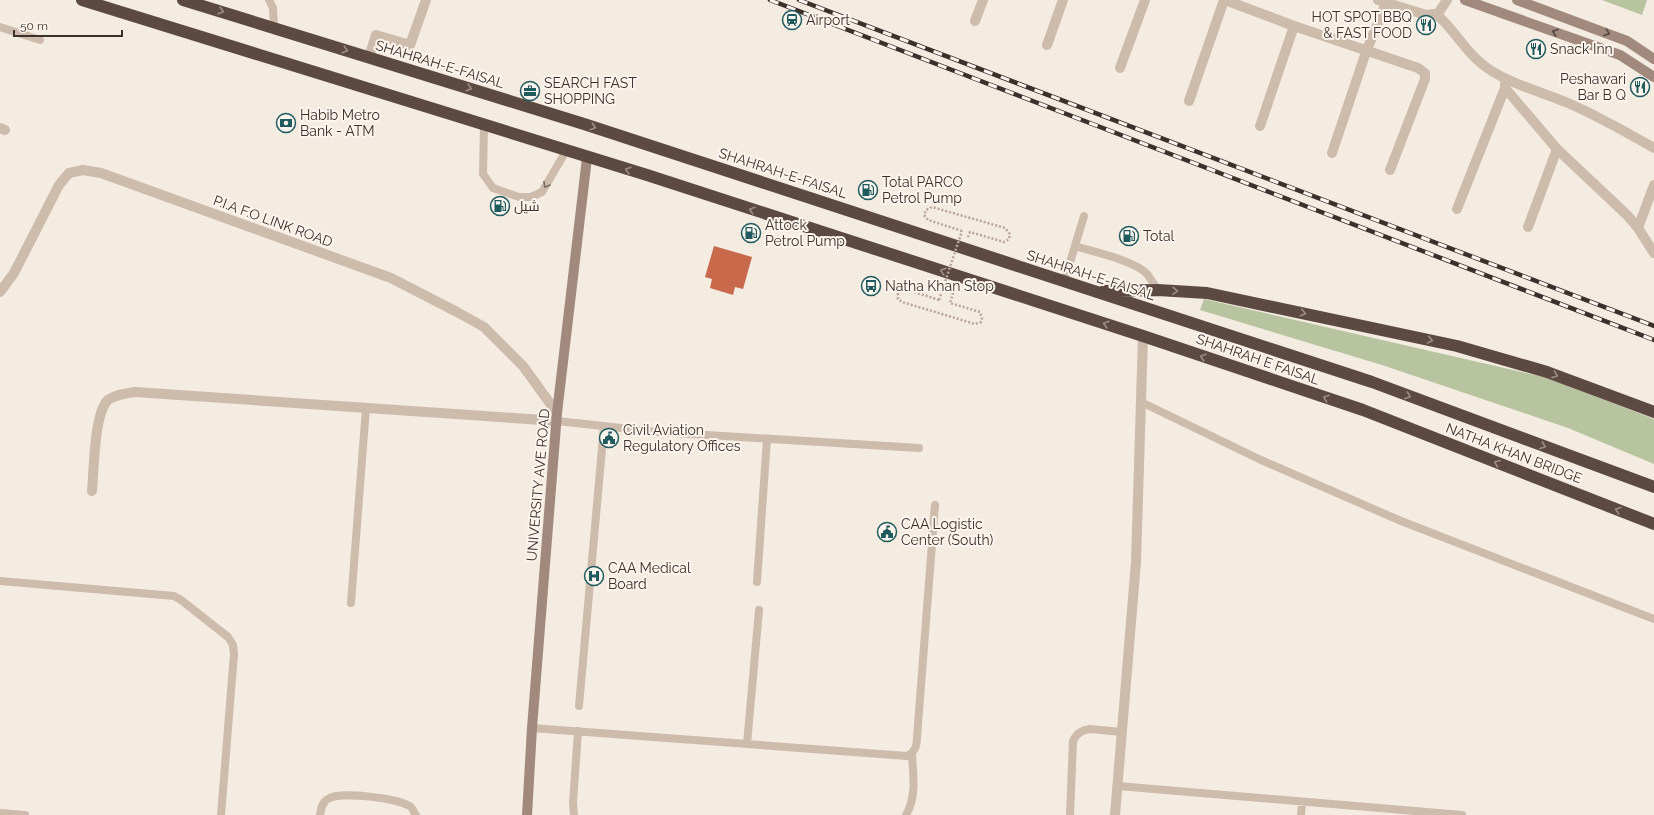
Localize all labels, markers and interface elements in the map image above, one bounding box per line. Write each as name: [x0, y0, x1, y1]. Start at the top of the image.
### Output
one-way arrow: [217, 6, 224, 15]
station icon: Airport: [781, 9, 803, 31]
place label: HOT SPOT BBQ & FAST FOOD: [1312, 9, 1412, 41]
scale bar: [14, 12, 122, 38]
place label: Airport: [806, 12, 850, 28]
restaurant icon: HOT SPOT BBQ & FAST FOOD: [1415, 14, 1437, 36]
text: 50 m: [20, 19, 48, 33]
one-way arrow: [1603, 28, 1610, 37]
one-way arrow: [1552, 29, 1559, 37]
street label: SHAHRAH-E-FAISAL: [374, 37, 506, 91]
restaurant icon: Snack Inn: [1525, 38, 1547, 60]
place label: Snack Inn: [1550, 41, 1613, 57]
one-way arrow: [341, 45, 348, 54]
place label: Peshawari Bar B Q: [1560, 71, 1626, 103]
place label: SEARCH FAST SHOPPING: [544, 75, 637, 107]
restaurant icon: Peshawari Bar B Q: [1629, 76, 1651, 98]
office icon: SEARCH FAST SHOPPING: [519, 80, 541, 102]
one-way arrow: [465, 83, 472, 92]
place label: Habib Metro Bank - ATM: [300, 107, 380, 139]
bank icon: Habib Metro Bank - ATM: [275, 112, 297, 134]
one-way arrow: [590, 122, 597, 131]
street label: SHAHRAH-E-FAISAL: [717, 145, 849, 201]
one-way arrow: [625, 166, 632, 175]
place label: Total PARCO Petrol Pump: [882, 174, 963, 206]
fuel station icon: Total PARCO Petrol Pump: [857, 179, 879, 201]
one-way arrow: [543, 181, 550, 188]
street label: P.I.A F.O LINK ROAD: [211, 192, 335, 250]
fuel station icon: شیل: [489, 195, 511, 217]
place label: شیل: [514, 198, 539, 214]
one-way arrow: [749, 206, 756, 214]
place label: Attock Petrol Pump: [765, 217, 845, 249]
fuel station icon: Attock Petrol Pump: [740, 222, 762, 244]
fuel station icon: Total: [1118, 225, 1140, 247]
place label: Total: [1143, 228, 1175, 244]
street label: SHAHRAH-E-FAISAL: [1025, 247, 1157, 303]
one-way arrow: [939, 267, 946, 276]
bus stop icon: Natha Khan Stop: [860, 275, 882, 297]
place label: Natha Khan Stop: [885, 278, 994, 294]
one-way arrow: [1172, 286, 1178, 295]
one-way arrow: [1300, 309, 1306, 317]
one-way arrow: [1103, 321, 1110, 329]
street label: SHAHRAH E FAISAL: [1194, 330, 1322, 388]
one-way arrow: [1427, 335, 1434, 343]
one-way arrow: [1200, 353, 1207, 361]
one-way arrow: [1552, 371, 1559, 379]
one-way arrow: [1405, 391, 1412, 399]
one-way arrow: [1323, 394, 1330, 403]
street label: UNIVERSITY AVE ROAD: [523, 408, 553, 562]
street label: NATHA KHAN BRIDGE: [1444, 420, 1584, 486]
place label: Civil Aviation Regulatory Offices: [623, 422, 741, 454]
public building icon: Civil Aviation Regulatory Offices: [598, 427, 620, 449]
one-way arrow: [1540, 441, 1547, 449]
one-way arrow: [1493, 459, 1500, 467]
one-way arrow: [1614, 507, 1621, 515]
place label: CAA Logistic Center (South): [901, 516, 994, 548]
public building icon: CAA Logistic Center (South): [876, 521, 898, 543]
place label: CAA Medical Board: [608, 560, 691, 592]
hospital icon: CAA Medical Board: [583, 565, 605, 587]

